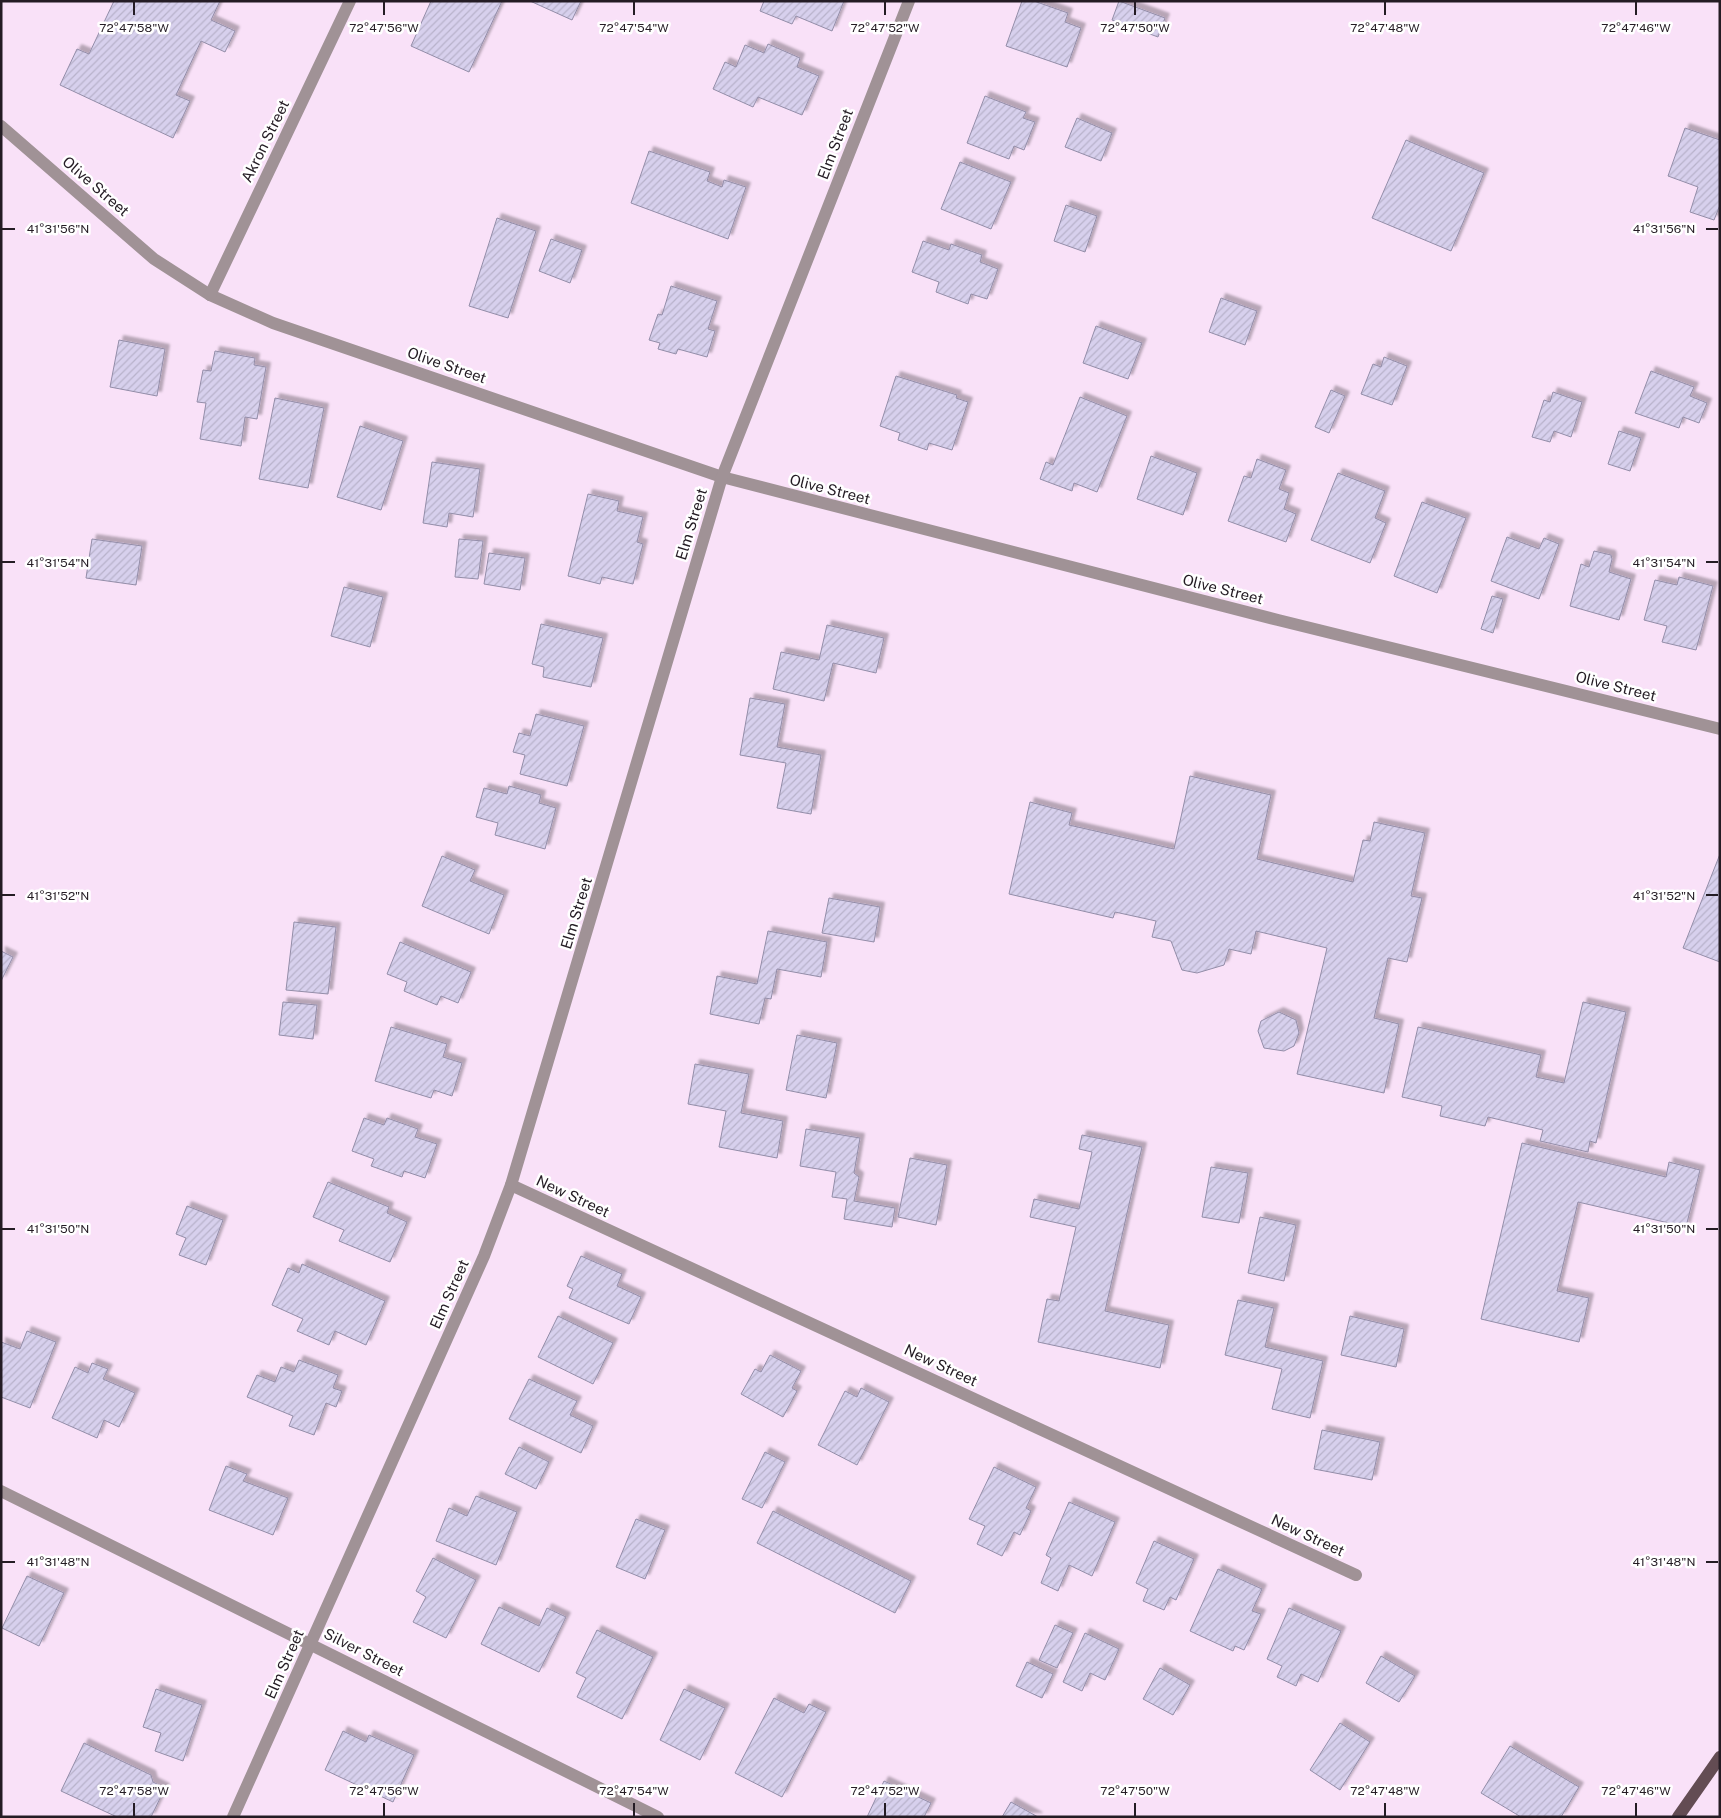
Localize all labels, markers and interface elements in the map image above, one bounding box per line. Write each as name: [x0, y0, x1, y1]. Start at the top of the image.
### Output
text: 72°47'58"W: [99, 21, 169, 35]
text: 72°47'56"W: [349, 21, 419, 35]
text: 72°47'54"W: [599, 21, 669, 35]
text: 72°47'52"W: [850, 21, 920, 35]
text: 72°47'50"W: [1100, 21, 1170, 35]
text: 72°47'48"W: [1350, 21, 1420, 35]
text: 72°47'46"W: [1601, 21, 1671, 35]
street label: Akron Street: [238, 97, 292, 185]
street label: Elm Street: [814, 106, 856, 182]
street label: Olive Street: [59, 153, 133, 220]
text: 41°31'56"N: [27, 222, 89, 236]
text: 41°31'56"N: [1633, 222, 1695, 236]
street label: Olive Street: [405, 344, 489, 386]
street label: Olive Street: [788, 471, 872, 507]
street label: Elm Street: [672, 486, 710, 562]
text: 41°31'54"N: [27, 556, 89, 570]
text: 41°31'54"N: [1633, 556, 1695, 570]
street label: Olive Street: [1181, 571, 1265, 607]
street label: Olive Street: [1574, 668, 1658, 704]
street label: Elm Street: [557, 875, 595, 951]
text: 41°31'52"N: [27, 889, 89, 903]
text: 41°31'52"N: [1633, 889, 1695, 903]
street label: New Street: [534, 1172, 612, 1220]
text: 41°31'50"N: [27, 1222, 89, 1236]
text: 41°31'50"N: [1633, 1222, 1695, 1236]
street label: Elm Street: [426, 1257, 472, 1331]
street label: New Street: [902, 1341, 980, 1389]
street label: New Street: [1269, 1511, 1347, 1559]
text: 41°31'48"N: [27, 1555, 89, 1569]
text: 41°31'48"N: [1633, 1555, 1695, 1569]
street label: Silver Street: [321, 1625, 407, 1679]
street label: Elm Street: [261, 1627, 307, 1701]
text: 72°47'58"W: [99, 1784, 169, 1798]
text: 72°47'56"W: [349, 1784, 419, 1798]
text: 72°47'54"W: [599, 1784, 669, 1798]
text: 72°47'52"W: [850, 1784, 920, 1798]
text: 72°47'50"W: [1100, 1784, 1170, 1798]
text: 72°47'48"W: [1350, 1784, 1420, 1798]
text: 72°47'46"W: [1601, 1784, 1671, 1798]

